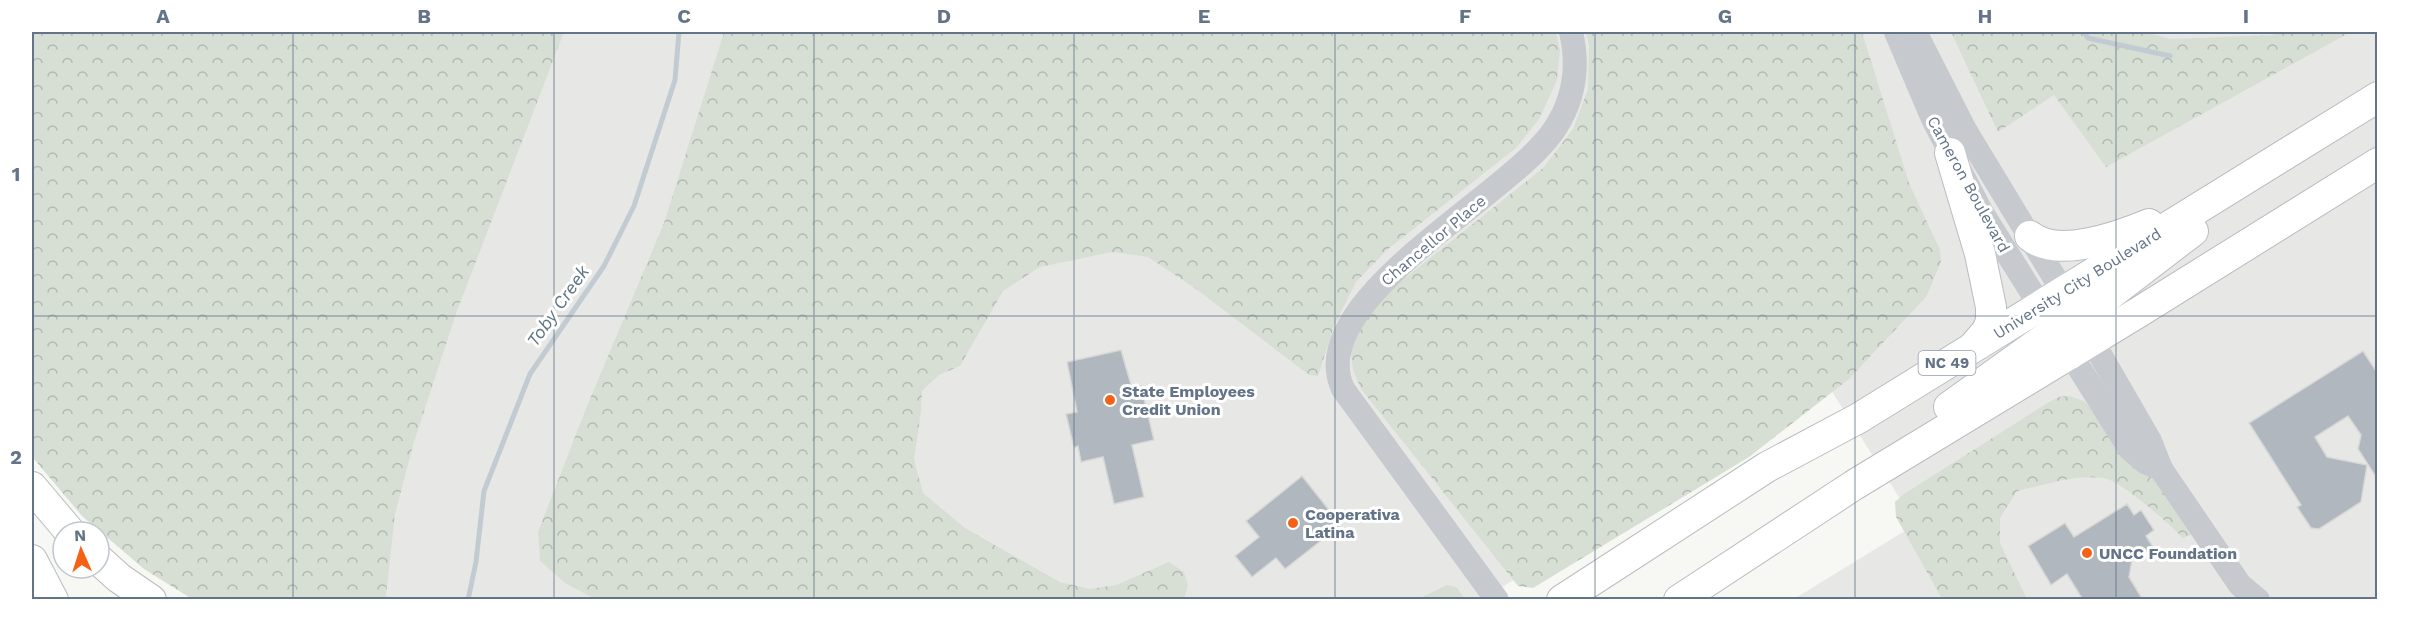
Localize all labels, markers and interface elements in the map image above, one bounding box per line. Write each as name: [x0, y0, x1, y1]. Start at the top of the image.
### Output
text: A: [156, 4, 170, 28]
text: B: [417, 4, 431, 28]
text: C: [677, 4, 691, 28]
text: D: [937, 4, 951, 28]
text: E: [1198, 4, 1210, 28]
text: F: [1459, 4, 1471, 28]
text: G: [1718, 4, 1732, 28]
text: H: [1978, 4, 1992, 28]
text: I: [2243, 4, 2249, 28]
street label: Cameron Boulevard: [1923, 113, 2014, 256]
text: 1: [12, 162, 20, 186]
street label: Chancellor Place: [1377, 191, 1490, 290]
street label: University City Boulevard: [1990, 224, 2165, 343]
water label: Toby Creek: [522, 260, 594, 350]
road number: NC 49: [1918, 351, 1976, 375]
place label: State Employees Credit Union: [1122, 382, 1255, 419]
marker: State Employees Credit Union: [1103, 393, 1117, 407]
text: 2: [10, 445, 22, 469]
place label: Cooperativa Latina: [1305, 505, 1401, 542]
marker: Cooperativa Latina: [1286, 516, 1300, 530]
north arrow: [51, 520, 111, 580]
text: N: [74, 526, 87, 545]
place label: UNCC Foundation: [2099, 544, 2237, 563]
marker: UNCC Foundation: [2080, 546, 2094, 560]

